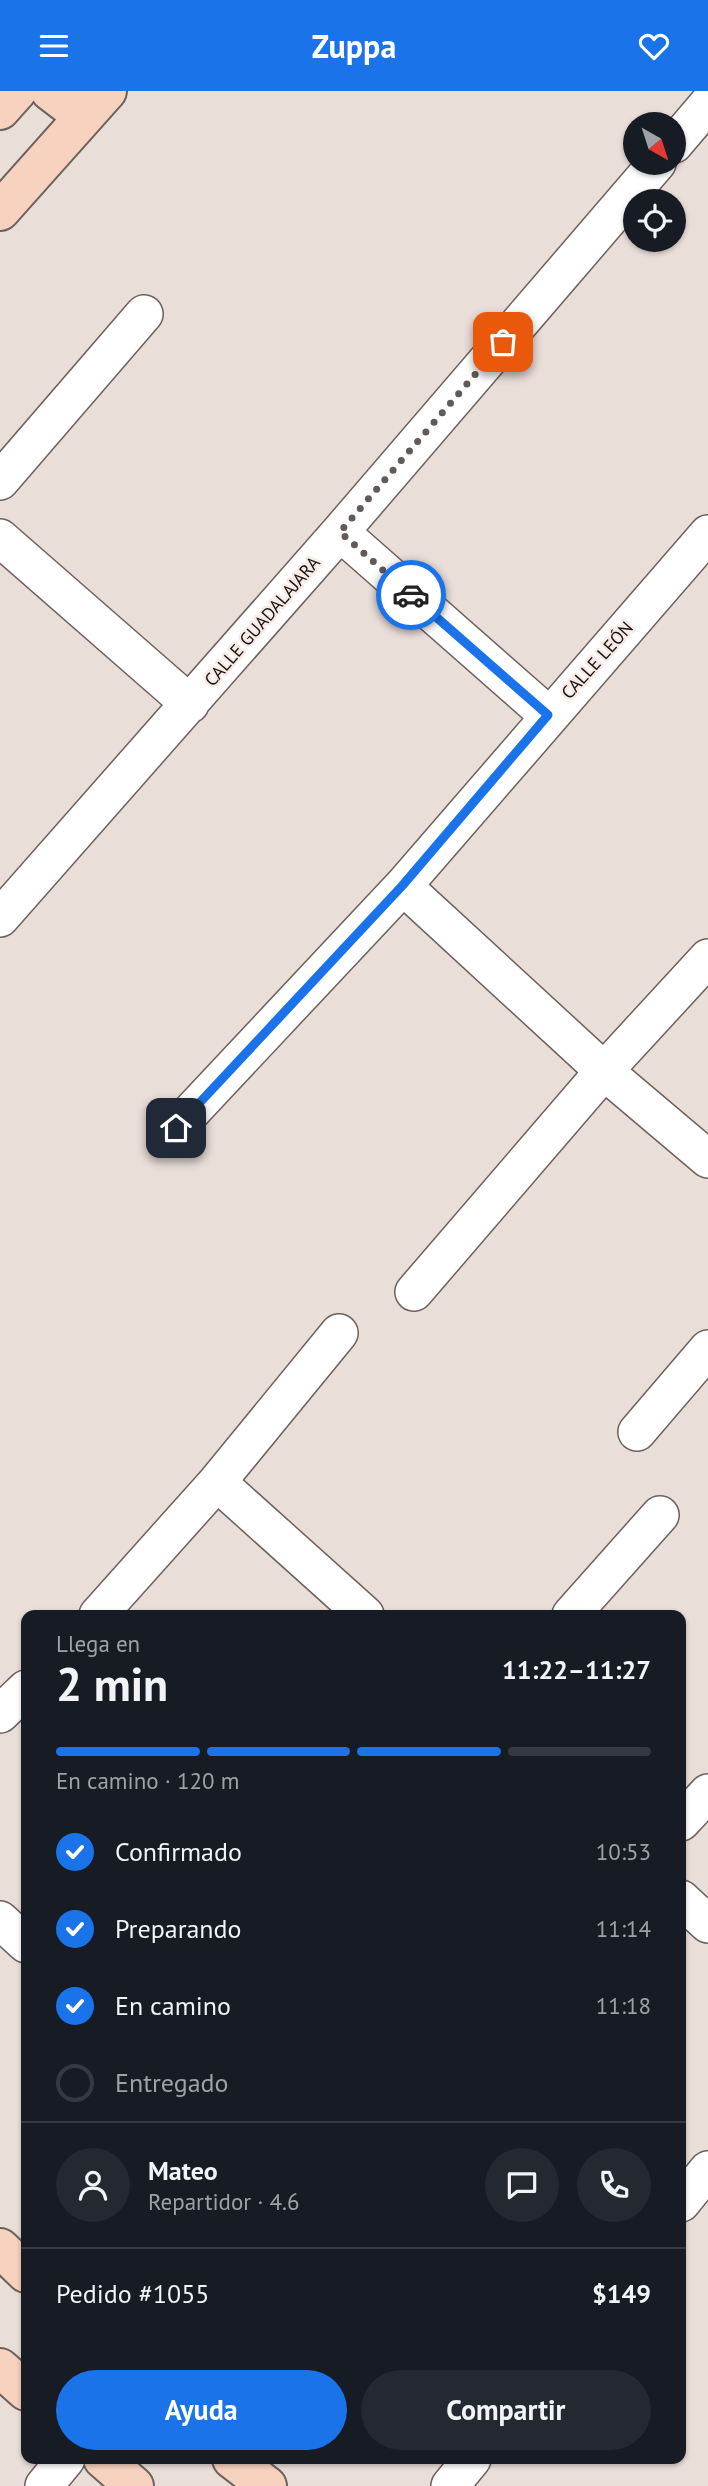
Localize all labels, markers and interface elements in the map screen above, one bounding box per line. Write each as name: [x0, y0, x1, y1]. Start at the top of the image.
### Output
text: Zuppa: [312, 25, 396, 67]
icon: menu: [35, 27, 73, 65]
icon: heart: [635, 27, 673, 65]
north arrow: [623, 112, 686, 175]
map controls: [623, 112, 686, 252]
button: locate: [623, 189, 686, 252]
pin: [473, 312, 533, 372]
icon: bag: [484, 323, 522, 361]
street label: CALLE GUADALAJARA: [199, 551, 325, 691]
courier: [376, 560, 446, 630]
icon: car: [392, 576, 430, 614]
street label: CALLE LEÓN: [556, 616, 638, 704]
pin: [146, 1098, 206, 1158]
icon: home: [157, 1109, 195, 1147]
text: Llega en: [56, 1629, 140, 1658]
text: 11:22–11:27: [502, 1653, 651, 1686]
text: 2 min: [56, 1654, 168, 1714]
text: En camino · 120 m: [56, 1766, 239, 1795]
icon: check: [56, 1833, 94, 1871]
text: Confirmado: [115, 1835, 242, 1868]
text: 10:53: [596, 1837, 651, 1866]
icon: check: [56, 1910, 94, 1948]
text: Preparando: [115, 1912, 242, 1945]
text: 11:14: [596, 1914, 651, 1943]
icon: check: [56, 1987, 94, 2025]
text: En camino: [115, 1989, 231, 2022]
text: 11:18: [596, 1991, 651, 2020]
text: Entregado: [115, 2066, 229, 2099]
button: person: [56, 2148, 130, 2222]
button: chat: [485, 2148, 559, 2222]
button: phone: [577, 2148, 651, 2222]
text: Mateo: [148, 2154, 218, 2187]
text: Repartidor · 4.6: [148, 2187, 300, 2216]
text: Pedido #1055: [56, 2277, 209, 2310]
text: $149: [592, 2277, 651, 2310]
button: Ayuda: [56, 2370, 347, 2450]
button: Compartir: [361, 2370, 651, 2450]

